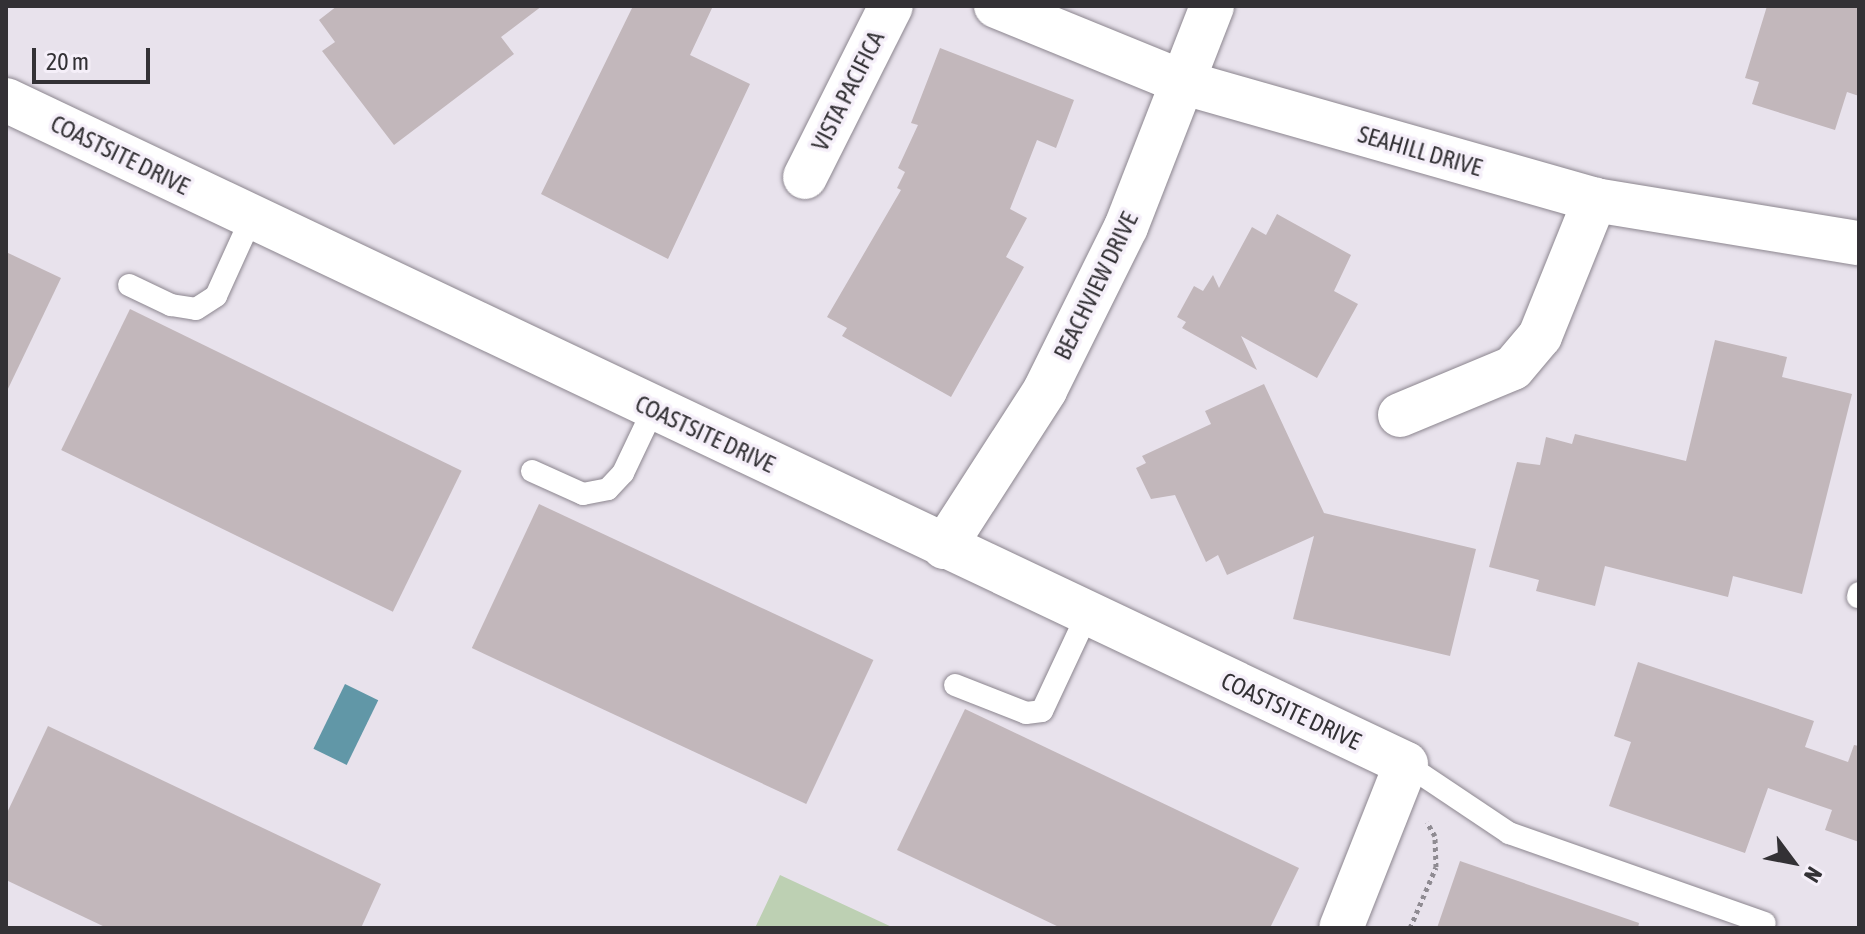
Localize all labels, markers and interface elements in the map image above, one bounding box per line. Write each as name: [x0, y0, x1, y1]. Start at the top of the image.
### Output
street label: VISTA PACIFICA: [806, 26, 890, 156]
scale bar: [36, 32, 154, 82]
text: 20 m: [46, 48, 89, 75]
street label: COASTSITE DRIVE: [46, 109, 194, 201]
street label: SEAHILL DRIVE: [1355, 120, 1485, 182]
street label: BEACHVIEW DRIVE: [1048, 208, 1144, 364]
street label: COASTSITE DRIVE: [631, 389, 779, 479]
street label: COASTSITE DRIVE: [1217, 666, 1365, 756]
north arrow: [1753, 822, 1833, 902]
text: N: [1799, 862, 1828, 887]

